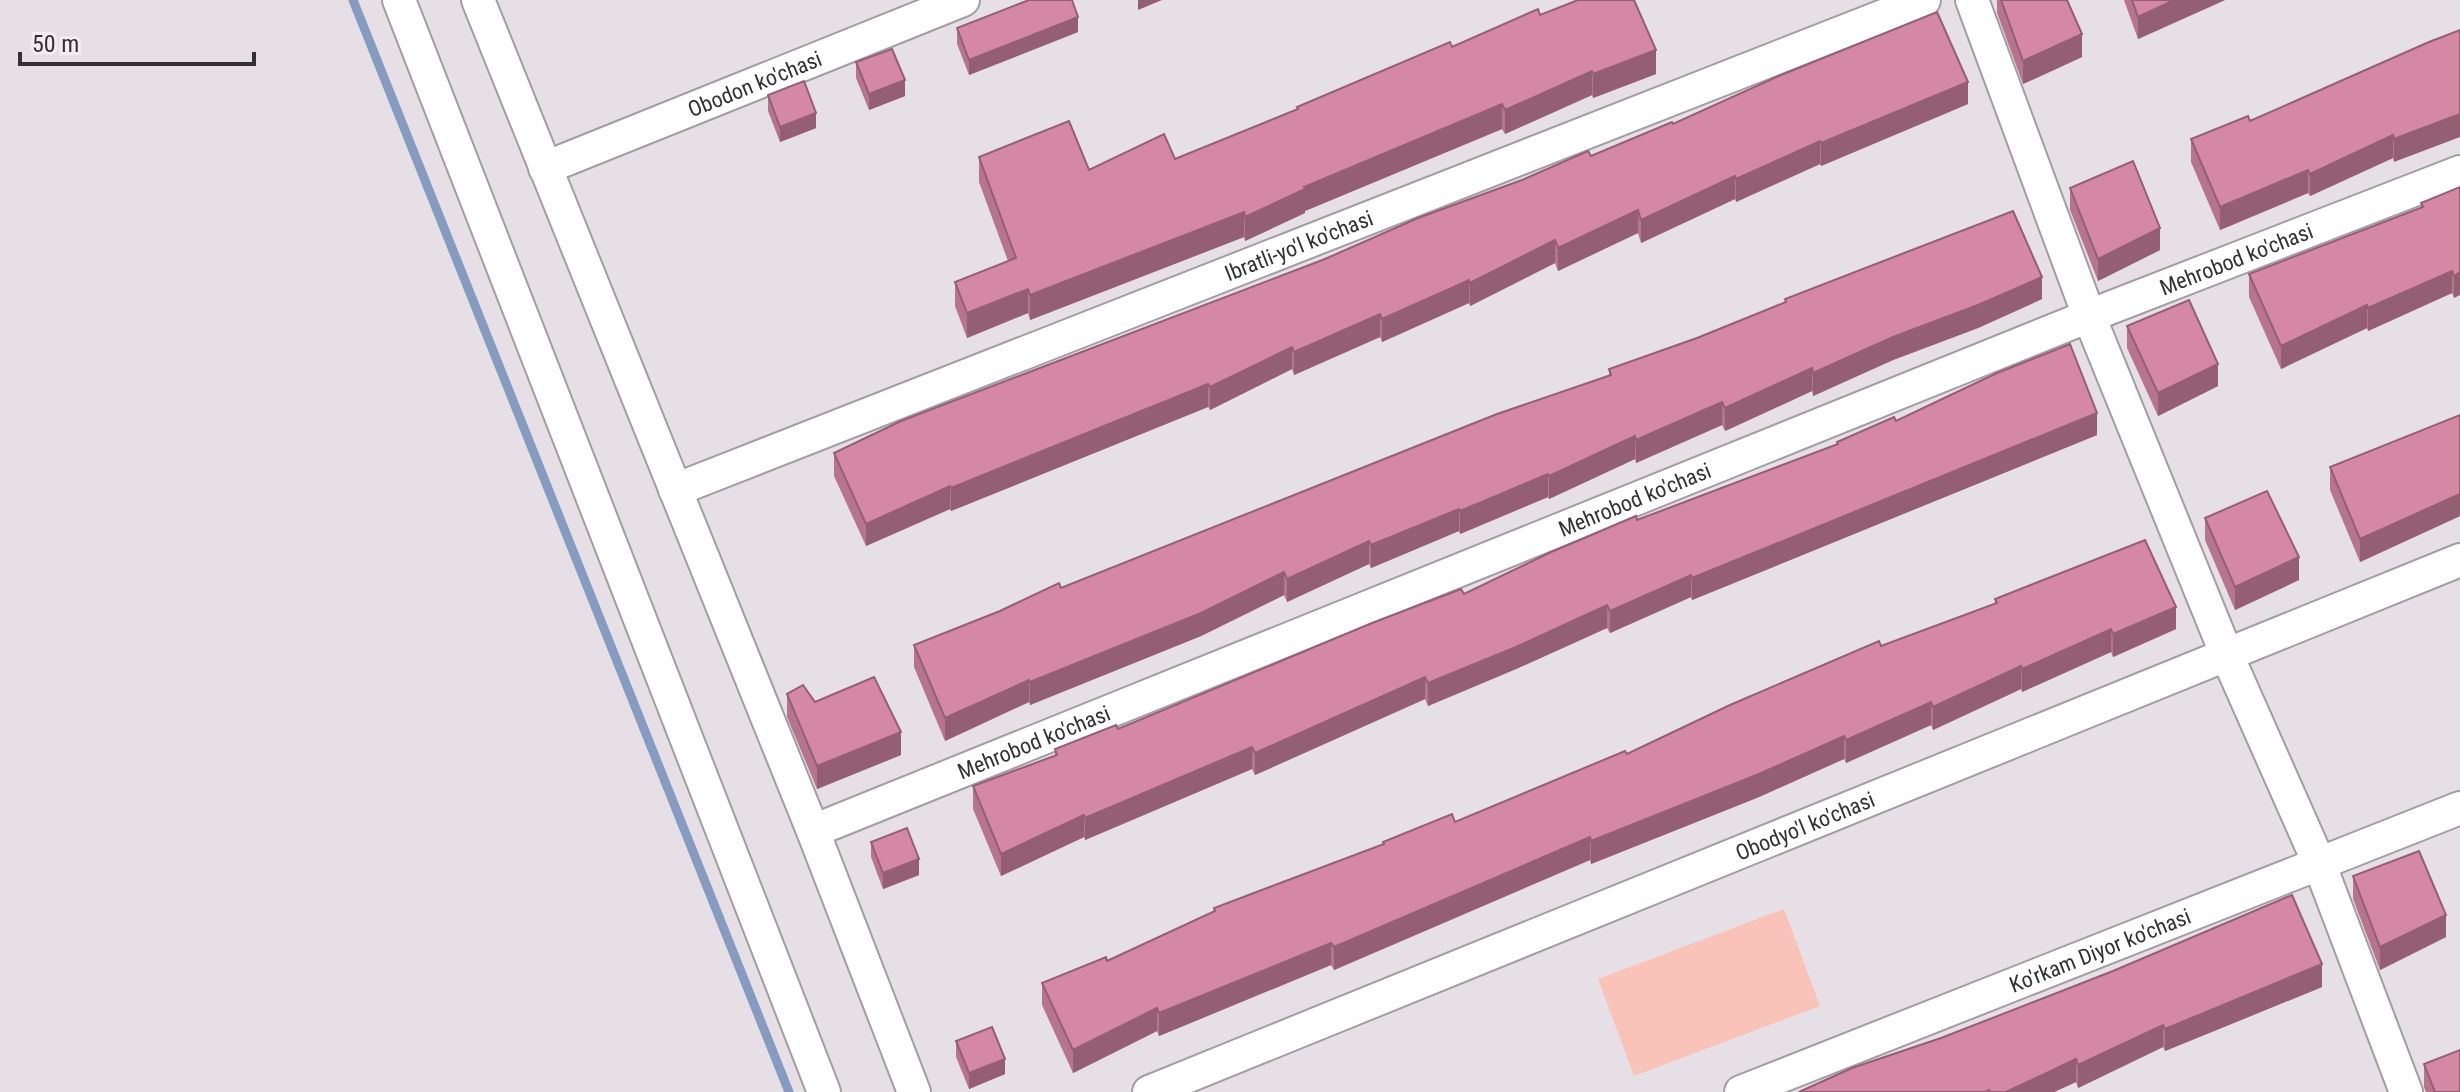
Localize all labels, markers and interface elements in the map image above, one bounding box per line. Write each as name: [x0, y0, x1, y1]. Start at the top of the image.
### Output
scale bar: [20, 16, 254, 66]
text: 50 m: [32, 30, 79, 58]
street label: Obodon ko'chasi: [684, 46, 825, 122]
street label: Ibratli-yo'l ko'chasi: [1221, 205, 1377, 286]
street label: Mehrobod ko'chasi: [2156, 218, 2317, 300]
street label: Mehrobod ko'chasi: [1555, 458, 1715, 542]
street label: Mehrobod ko'chasi: [954, 700, 1114, 784]
street label: Obodyo'l ko'chasi: [1732, 787, 1878, 866]
street label: Ko'rkam Diyor ko'chasi: [2006, 904, 2194, 998]

